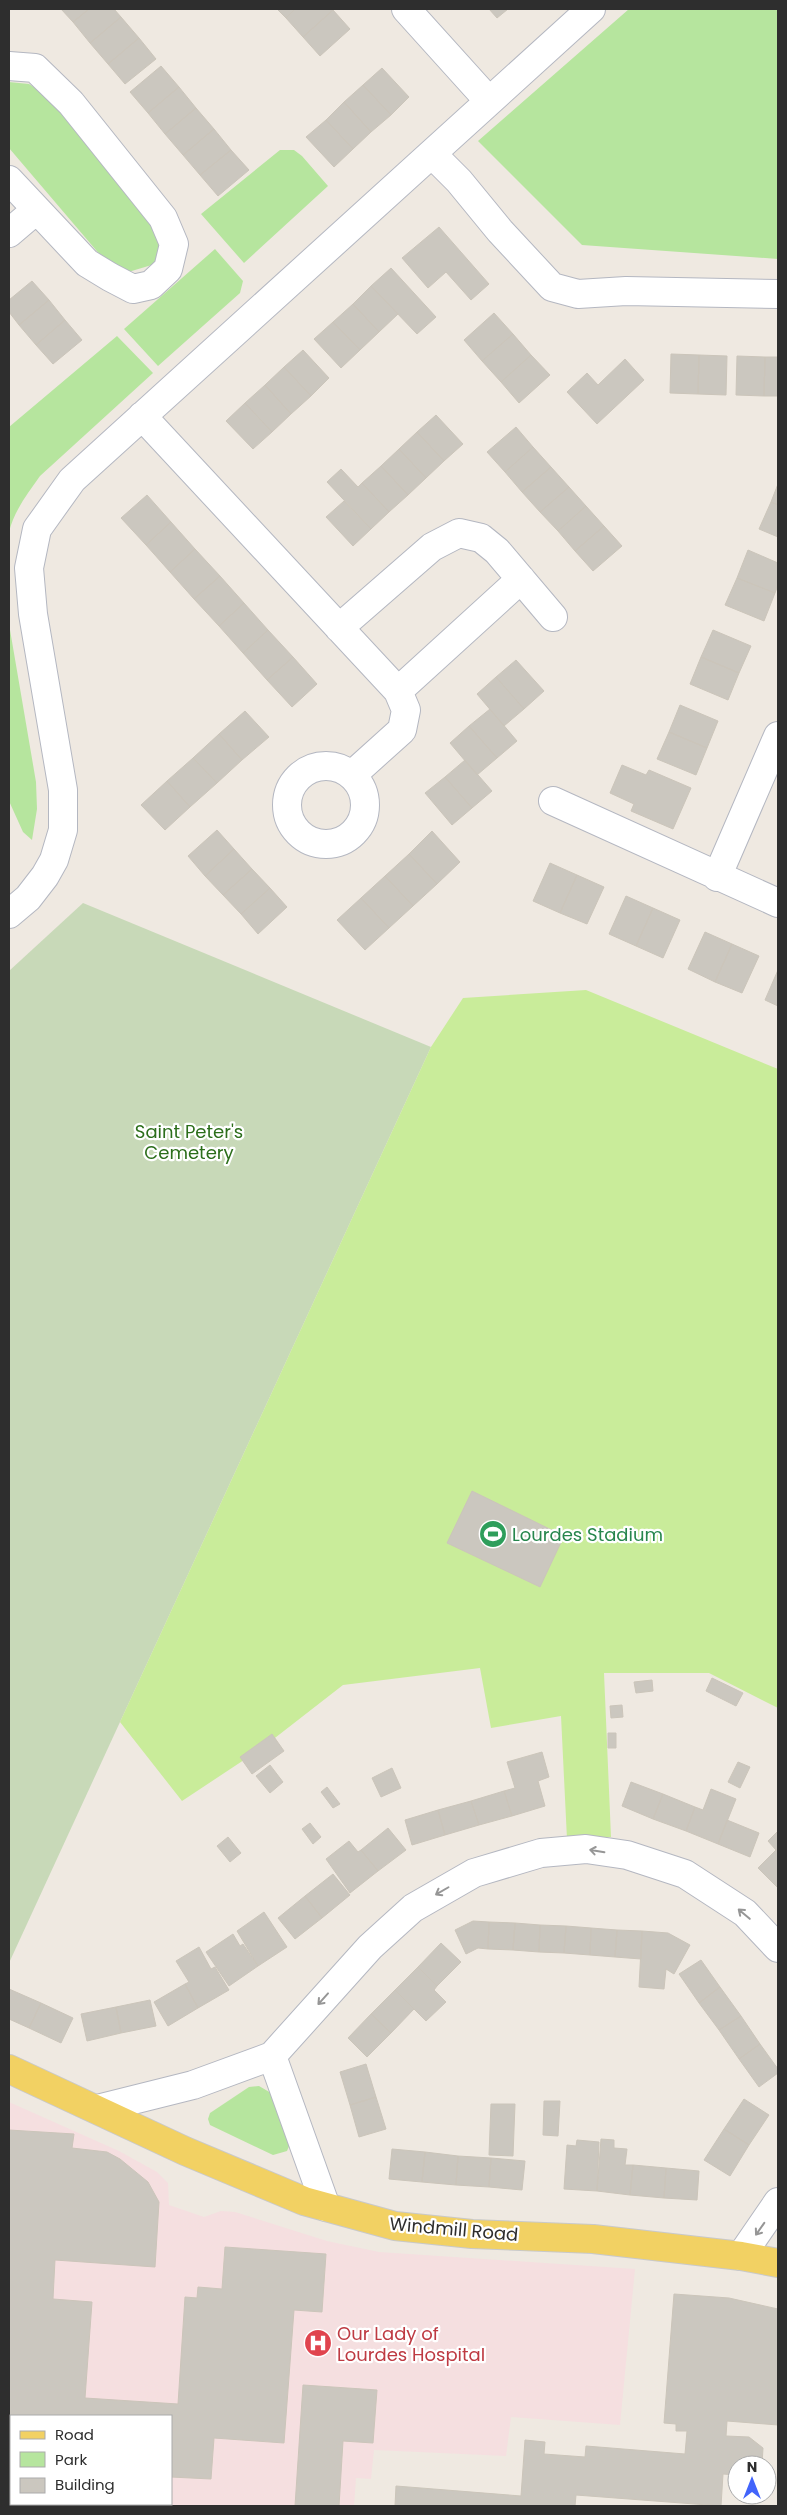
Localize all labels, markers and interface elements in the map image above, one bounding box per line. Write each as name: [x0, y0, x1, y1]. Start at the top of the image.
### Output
park label: Saint Peter's Cemetery: [135, 1119, 243, 1165]
sports icon: Lourdes Stadium: [478, 1519, 508, 1549]
place label: Lourdes Stadium: [512, 1522, 663, 1547]
one-way arrow: [589, 1846, 605, 1856]
one-way arrow: [435, 1886, 450, 1896]
one-way arrow: [738, 1908, 751, 1919]
one-way arrow: [317, 1993, 329, 2006]
street label: Windmill Road: [389, 2211, 519, 2247]
one-way arrow: [755, 2222, 765, 2236]
place label: Our Lady of Lourdes Hospital: [337, 2321, 485, 2367]
hospital icon: Our Lady of Lourdes Hospital: [303, 2328, 333, 2358]
legend: [10, 2415, 172, 2505]
text: Road: [55, 2424, 94, 2445]
text: Park: [55, 2449, 87, 2470]
north arrow: [727, 2455, 777, 2505]
text: N: [747, 2457, 757, 2477]
text: Building: [55, 2474, 115, 2495]

